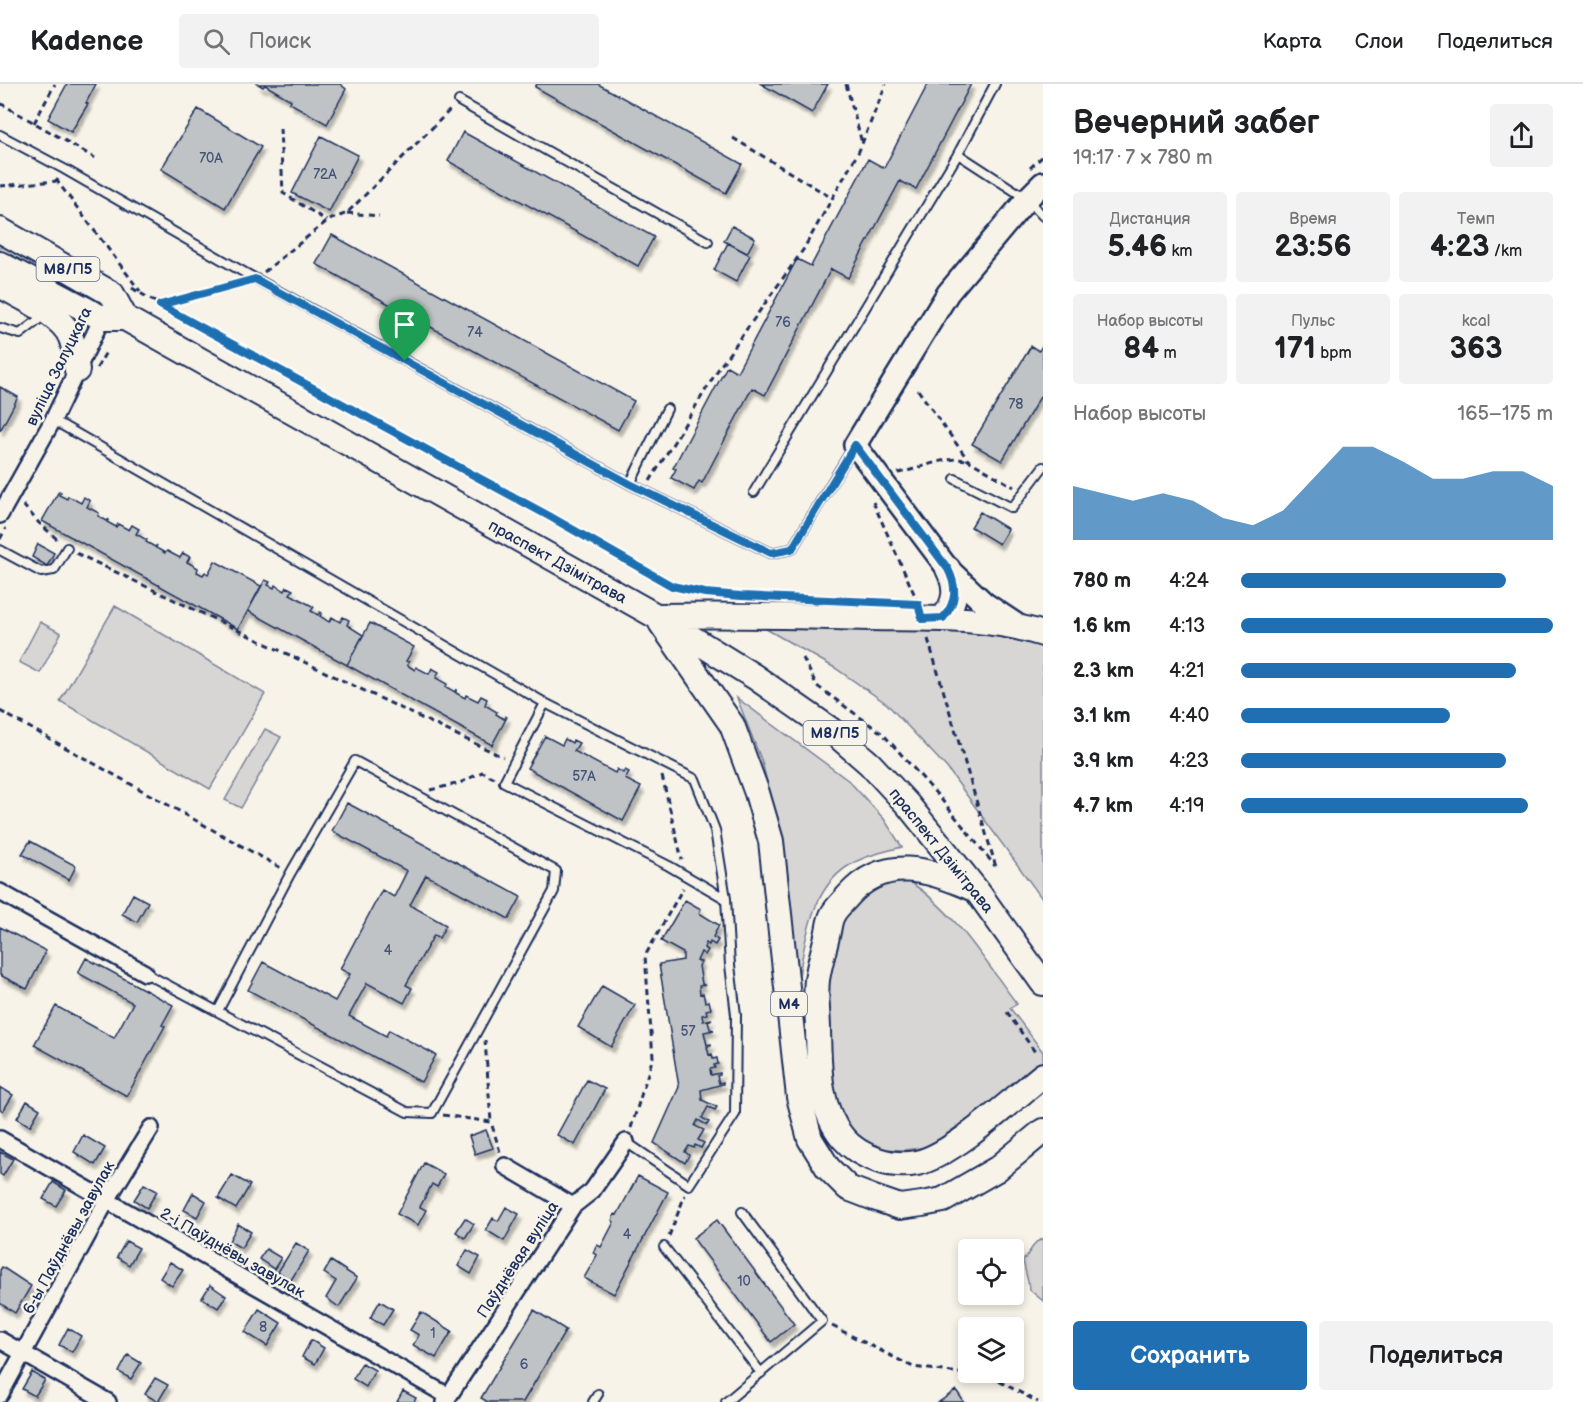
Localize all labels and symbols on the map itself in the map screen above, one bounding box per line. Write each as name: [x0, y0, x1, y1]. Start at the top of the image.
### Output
house number: 70А: [199, 150, 223, 167]
house number: 72А: [313, 166, 337, 183]
road number: М8/П5: [36, 257, 100, 281]
pin: [379, 299, 430, 361]
street label: вуліца Залуцкага: [22, 304, 97, 429]
house number: 76: [775, 314, 791, 331]
house number: 74: [467, 324, 483, 341]
house number: 78: [1008, 396, 1024, 413]
street label: праспект Дзімітрава: [485, 516, 630, 609]
road number: М8/П5: [804, 721, 866, 745]
house number: 57А: [572, 768, 596, 785]
street label: праспект Дзімітрава: [885, 785, 997, 918]
house number: 4: [384, 942, 393, 959]
road number: М4: [771, 992, 807, 1016]
house number: 57: [681, 1023, 696, 1040]
street label: 6-ы Паўднёвы завулак: [19, 1157, 120, 1318]
street label: Паўднёвая вуліца: [474, 1198, 563, 1322]
street label: 2-і Паўднёвы завулак: [156, 1204, 308, 1303]
house number: 4: [623, 1226, 632, 1243]
house number: 10: [737, 1273, 751, 1290]
house number: 8: [259, 1319, 267, 1336]
house number: 1: [430, 1325, 436, 1342]
house number: 6: [520, 1356, 529, 1373]

